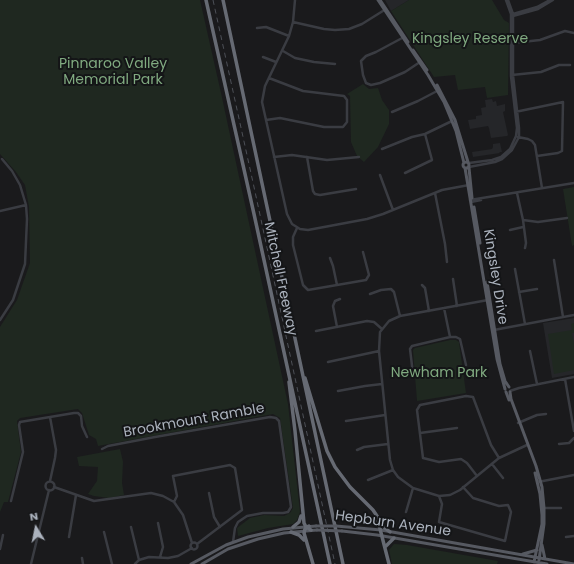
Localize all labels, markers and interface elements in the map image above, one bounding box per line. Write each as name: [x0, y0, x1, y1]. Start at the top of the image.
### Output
park label: Kingsley Reserve: [412, 31, 528, 47]
park label: Pinnaroo Valley Memorial Park: [59, 56, 167, 88]
street label: Mitchell Freeway: [260, 221, 300, 337]
street label: Kingsley Drive: [479, 228, 511, 326]
park label: Newham Park: [391, 365, 487, 381]
street label: Brookmount Ramble: [122, 400, 266, 442]
north arrow: [16, 508, 56, 548]
text: N: [28, 508, 39, 525]
street label: Hepburn Avenue: [334, 508, 452, 540]

